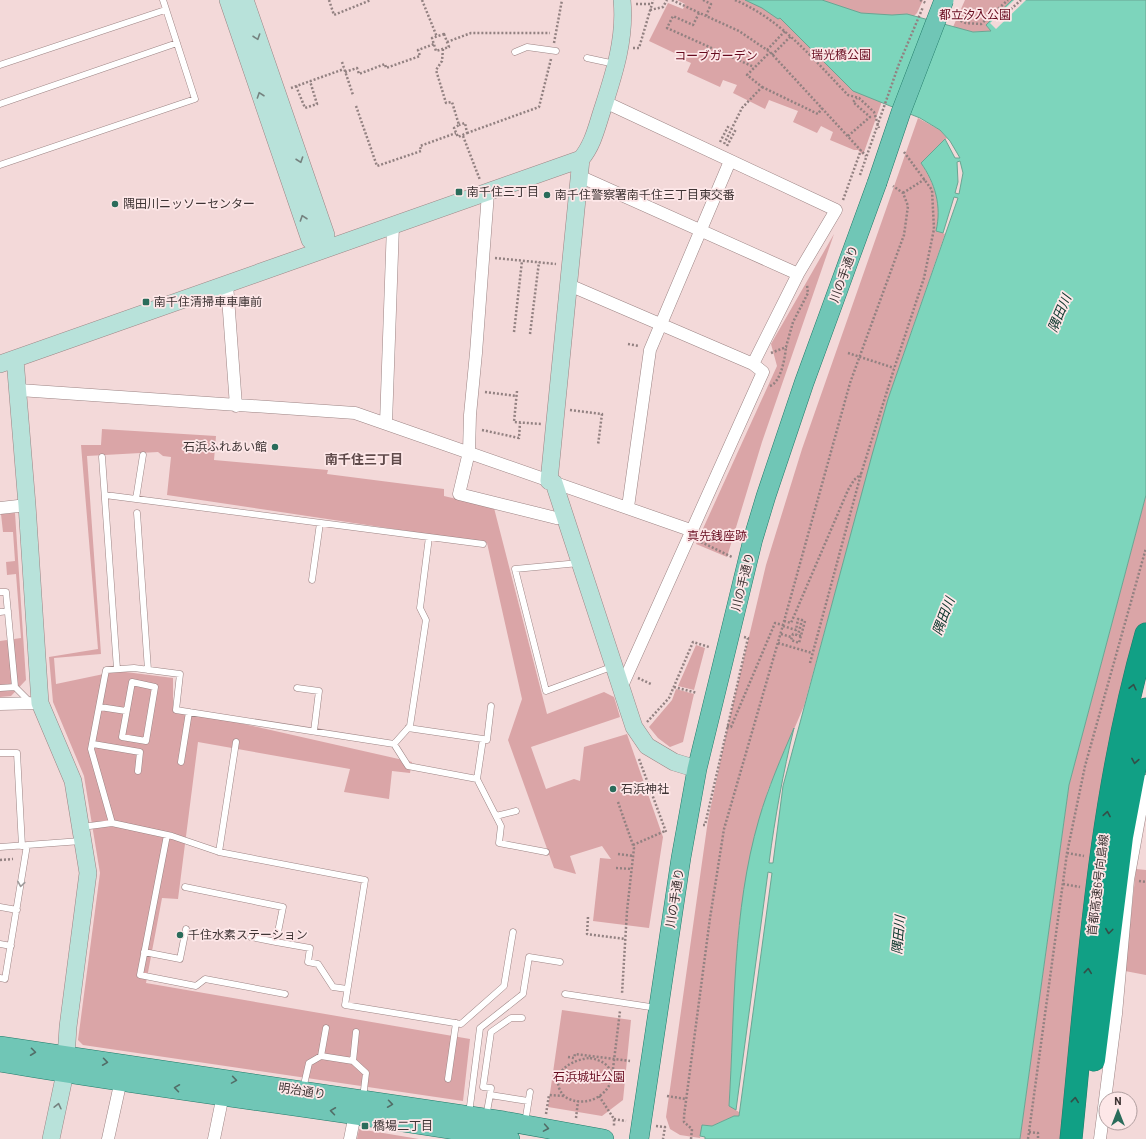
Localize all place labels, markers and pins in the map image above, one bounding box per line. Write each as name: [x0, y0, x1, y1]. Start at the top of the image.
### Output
place label: 南千住三丁目: [467, 184, 539, 198]
marker: 南千住三丁目: [454, 187, 464, 197]
place label: 南千住警察署南千住三丁目東交番: [555, 187, 735, 201]
marker: 南千住警察署南千住三丁目東交番: [542, 190, 552, 200]
place label: 隅田川ニッソーセンター: [123, 196, 255, 210]
marker: 隅田川ニッソーセンター: [110, 199, 120, 209]
place label: 南千住清掃車車庫前: [154, 294, 262, 308]
marker: 南千住清掃車車庫前: [141, 297, 151, 307]
place label: 石浜ふれあい館: [183, 439, 267, 453]
marker: 石浜ふれあい館: [270, 442, 280, 452]
place label: 石浜神社: [621, 781, 669, 795]
marker: 石浜神社: [608, 784, 618, 794]
place label: 千住水素ステーション: [188, 927, 308, 941]
marker: 千住水素ステーション: [175, 930, 185, 940]
place label: 橋場二丁目: [373, 1118, 433, 1132]
marker: 橋場二丁目: [360, 1121, 370, 1131]

